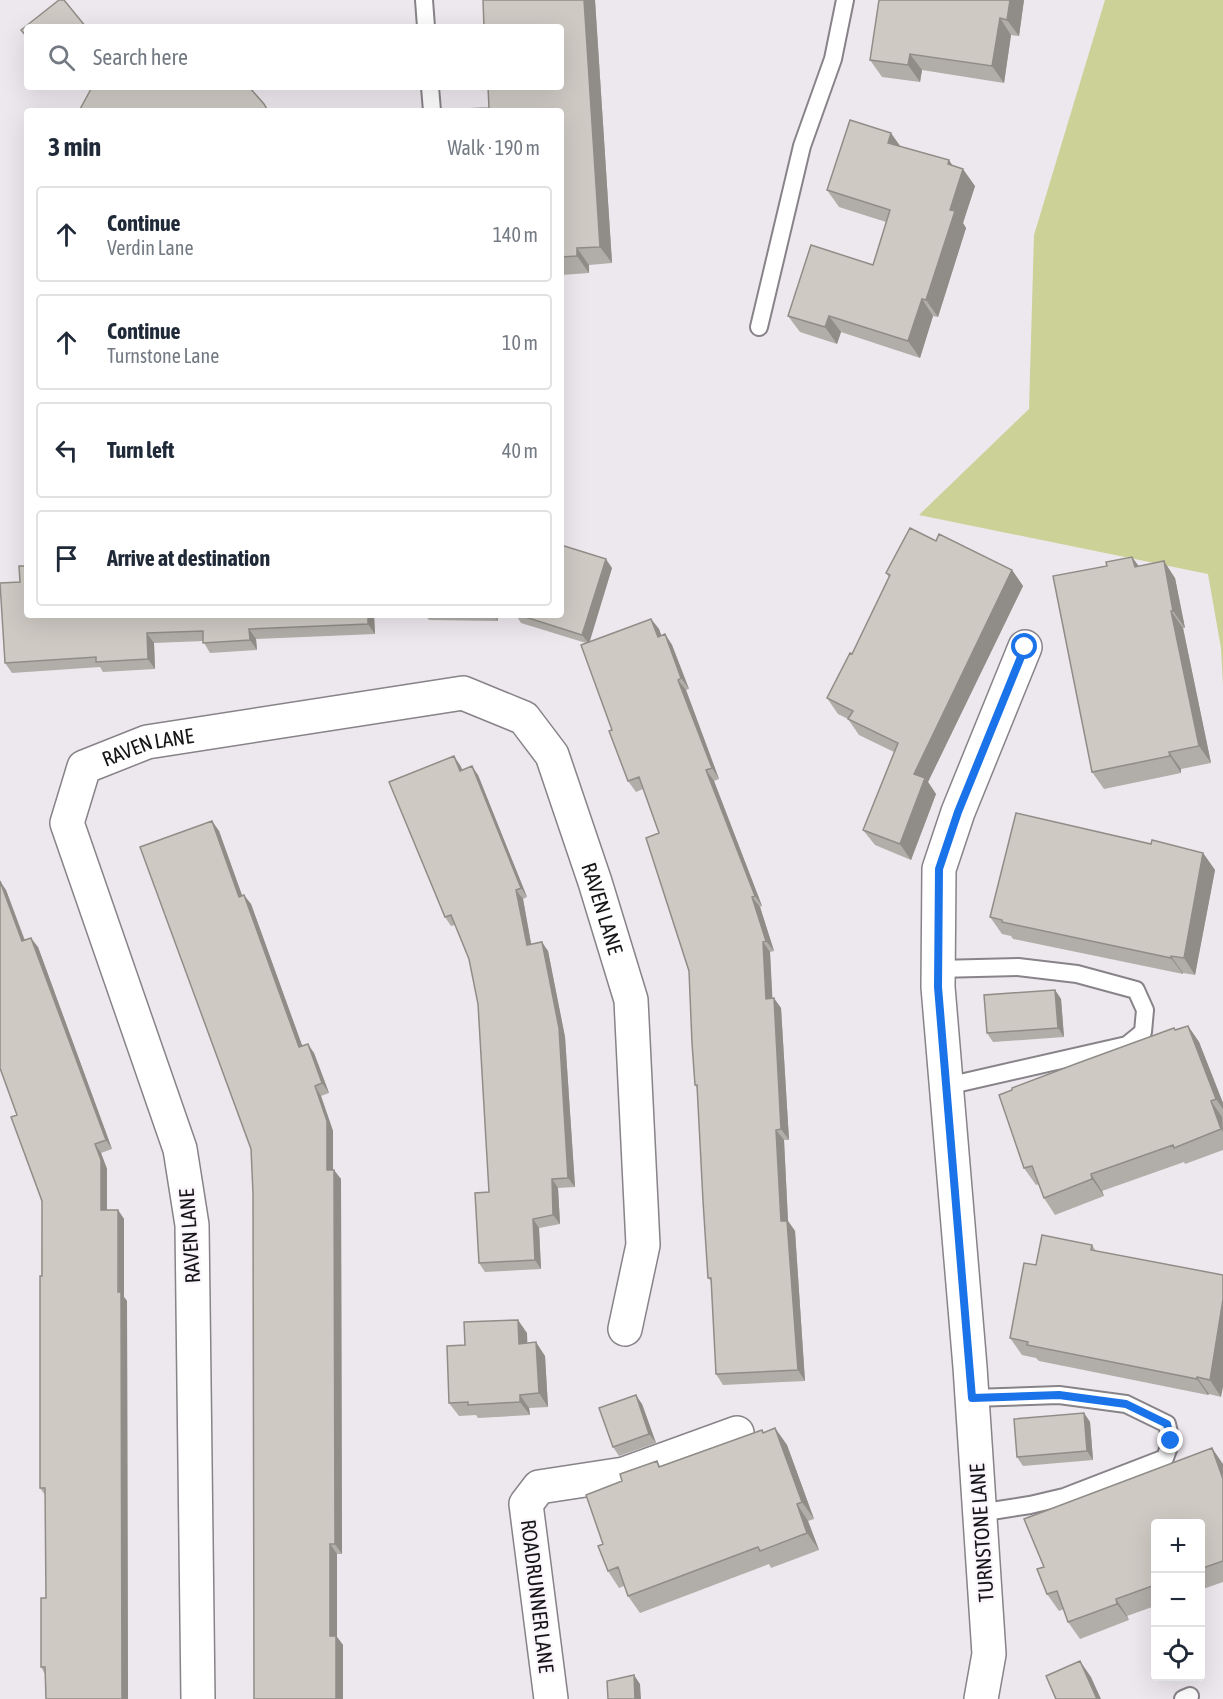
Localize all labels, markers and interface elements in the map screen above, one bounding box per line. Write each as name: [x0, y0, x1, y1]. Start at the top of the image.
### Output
search box: [24, 24, 564, 90]
icon: search: [45, 41, 78, 74]
text: Search here: [93, 44, 188, 70]
text: 3 min: [48, 132, 101, 162]
text: Walk · 190 m: [448, 136, 540, 159]
text: Continue: [107, 210, 181, 236]
icon: ahead: [50, 218, 83, 251]
text: 140 m: [493, 223, 538, 246]
text: Verdin Lane: [107, 236, 194, 259]
text: Continue: [107, 318, 181, 344]
icon: ahead: [50, 326, 83, 359]
text: 10 m: [502, 331, 538, 354]
text: Turnstone Lane: [107, 344, 219, 367]
icon: left: [50, 434, 83, 467]
text: Turn left: [107, 437, 174, 463]
text: 40 m: [502, 439, 538, 462]
icon: arrive: [50, 542, 83, 575]
text: Arrive at destination: [107, 545, 270, 571]
route start: [1011, 633, 1037, 659]
street label: RAVEN LANE: [98, 723, 195, 771]
street label: RAVEN LANE: [577, 859, 628, 957]
street label: RAVEN LANE: [174, 1188, 204, 1284]
route end: [1157, 1427, 1183, 1453]
street label: TURNSTONE LANE: [964, 1463, 998, 1603]
street label: ROADRUNNER LANE: [517, 1518, 559, 1674]
map controls: [1151, 1519, 1205, 1681]
button: +: [1151, 1519, 1205, 1573]
button: −: [1151, 1573, 1205, 1627]
button: locate: [1151, 1627, 1205, 1681]

